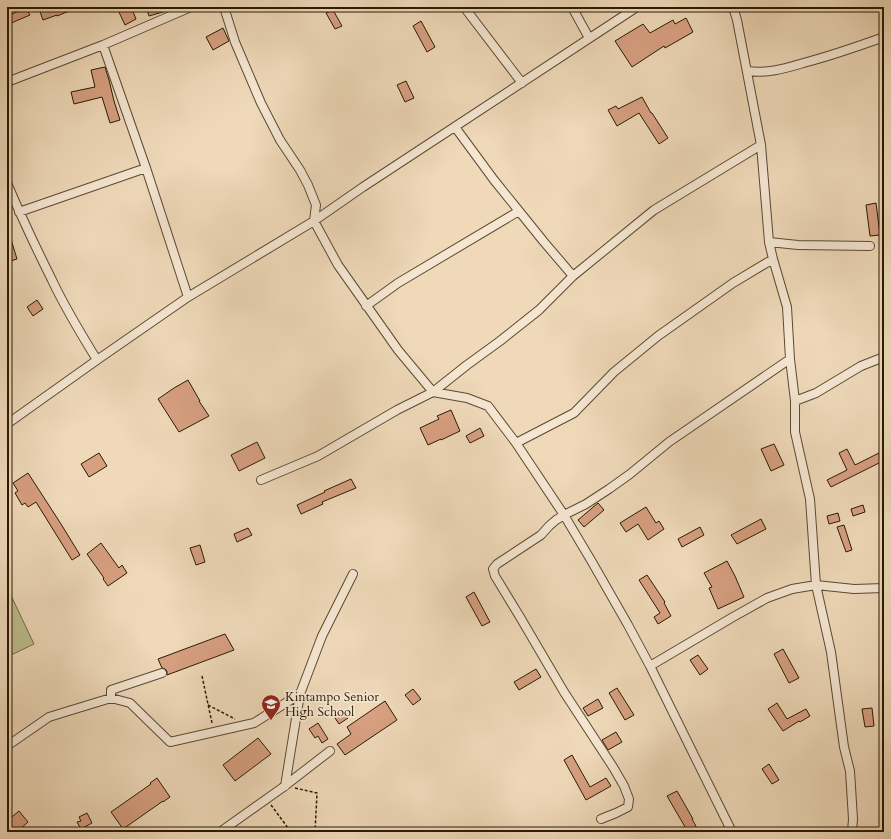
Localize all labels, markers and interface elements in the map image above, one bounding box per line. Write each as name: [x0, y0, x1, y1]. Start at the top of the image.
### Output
place label: Kintampo Senior High School: [285, 688, 379, 721]
school or university icon: Kintampo Senior High School: [260, 693, 282, 721]

